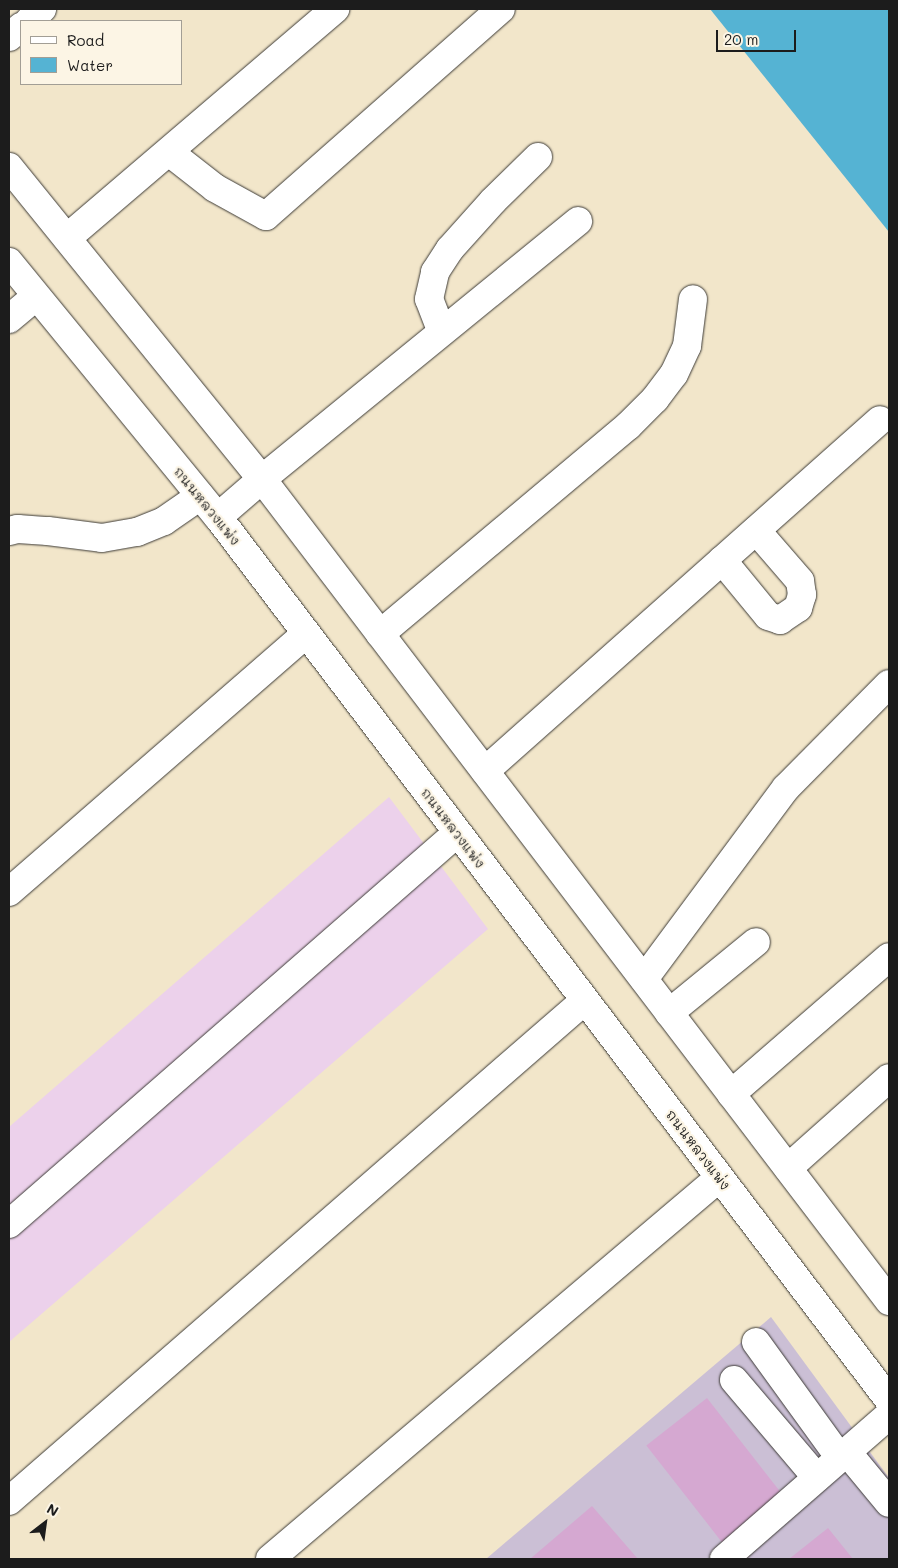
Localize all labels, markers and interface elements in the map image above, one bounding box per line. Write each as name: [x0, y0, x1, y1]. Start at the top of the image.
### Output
legend: [20, 20, 182, 85]
scale bar: [718, 20, 798, 52]
text: 20 m: [724, 29, 758, 49]
text: Road: [67, 30, 104, 50]
text: Water: [67, 55, 113, 75]
street label: ถนนหลวงแพ่ง: [170, 463, 244, 549]
street label: ถนนหลวงแพ่ง: [417, 785, 489, 871]
street label: ถนนหลวงแพ่ง: [662, 1107, 734, 1193]
north arrow: [20, 1498, 70, 1548]
text: N: [43, 1499, 62, 1520]

